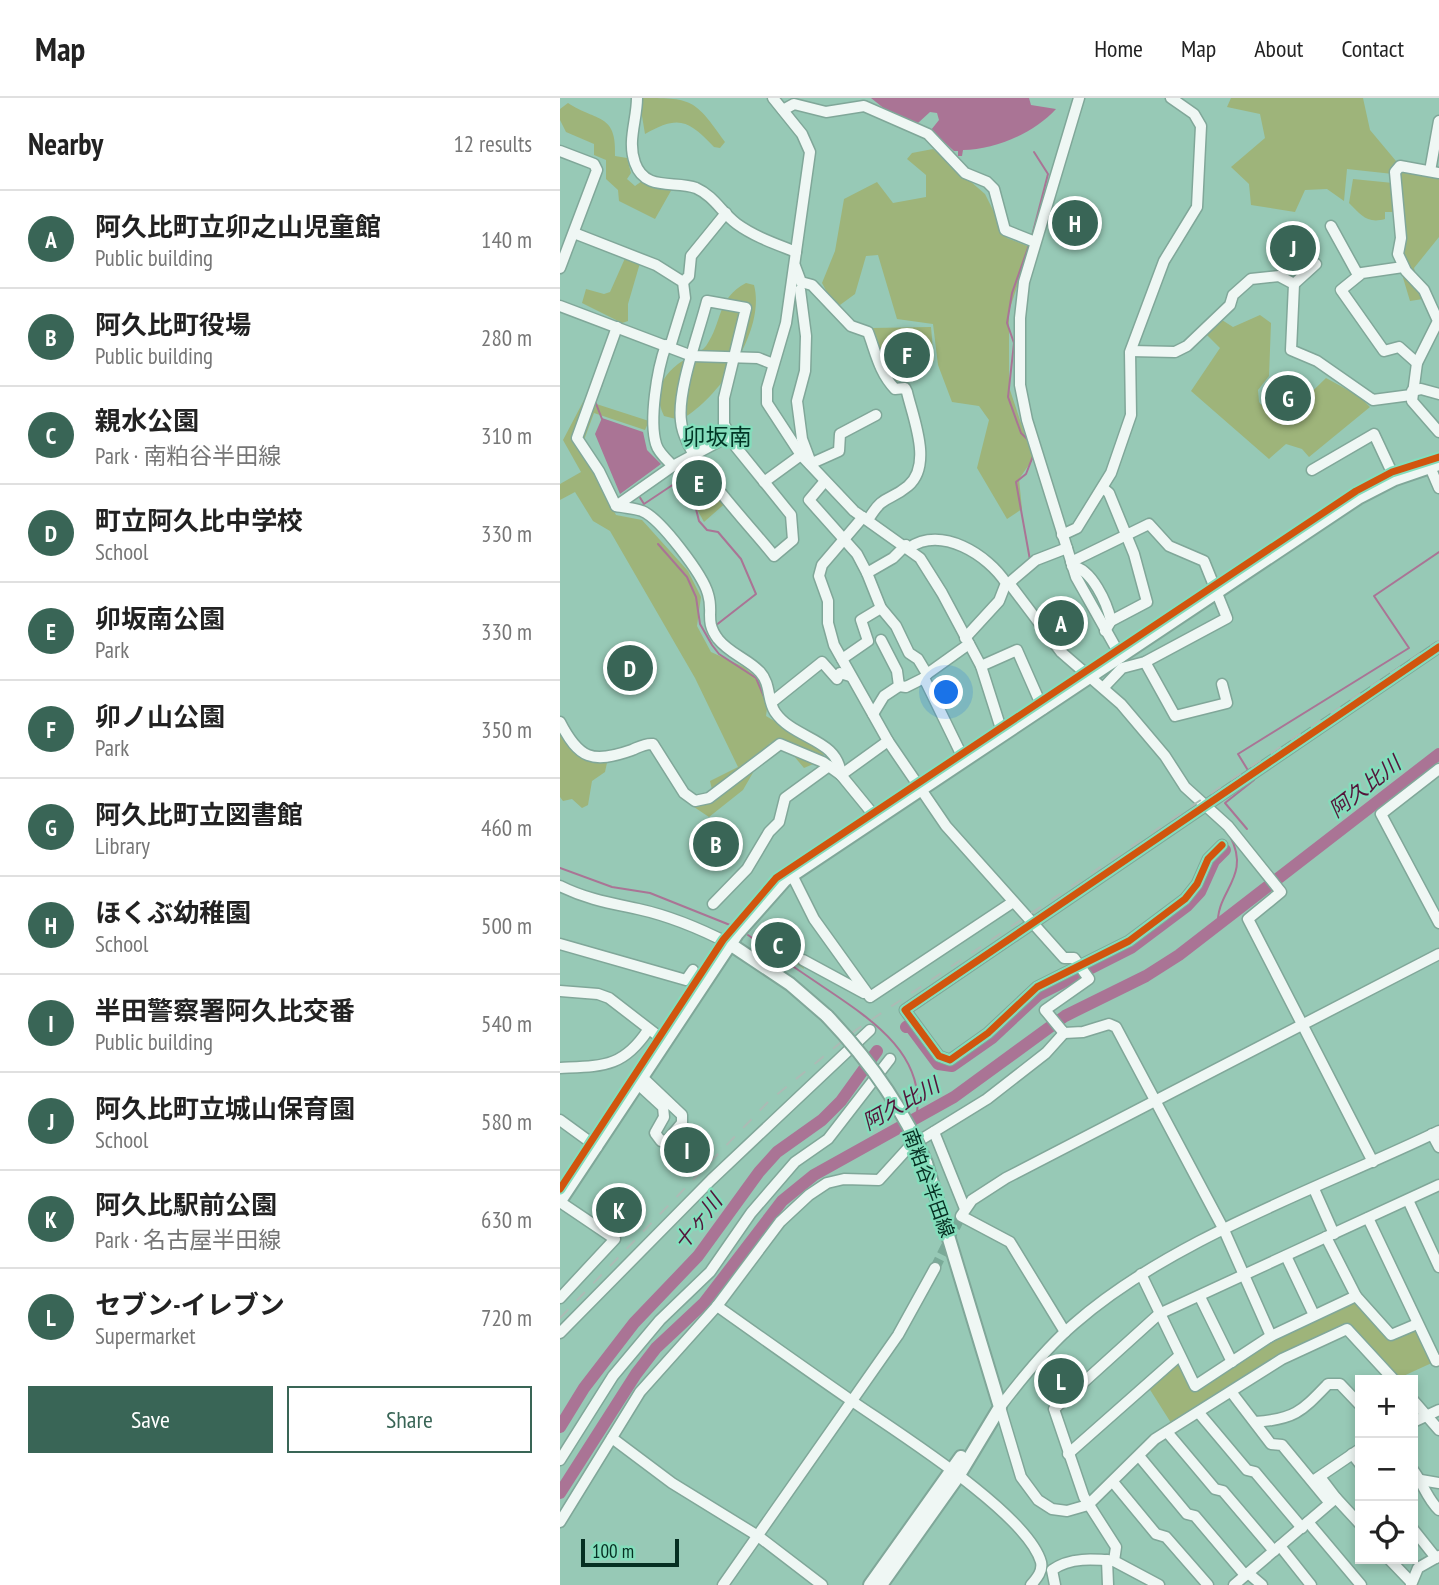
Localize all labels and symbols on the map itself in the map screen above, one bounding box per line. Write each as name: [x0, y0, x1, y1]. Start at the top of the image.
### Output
pin: H: [1052, 197, 1098, 249]
pin: J: [1270, 222, 1316, 274]
pin: F: [884, 329, 930, 381]
pin: G: [1265, 372, 1311, 424]
district label: 卯坂南: [683, 422, 752, 451]
pin: E: [676, 457, 722, 509]
pin: A: [1038, 597, 1084, 649]
pin: D: [607, 642, 653, 694]
your location: [929, 675, 963, 709]
water label: 阿久比川: [1323, 749, 1408, 823]
pin: B: [693, 818, 739, 870]
pin: C: [755, 919, 801, 971]
water label: 阿久比川: [857, 1070, 946, 1136]
pin: I: [664, 1124, 710, 1176]
street label: 南粕谷半田線: [898, 1125, 960, 1241]
pin: K: [596, 1184, 642, 1236]
water label: 十ヶ川: [668, 1187, 729, 1255]
pin: L: [1038, 1355, 1084, 1407]
scale bar: [581, 1536, 679, 1568]

